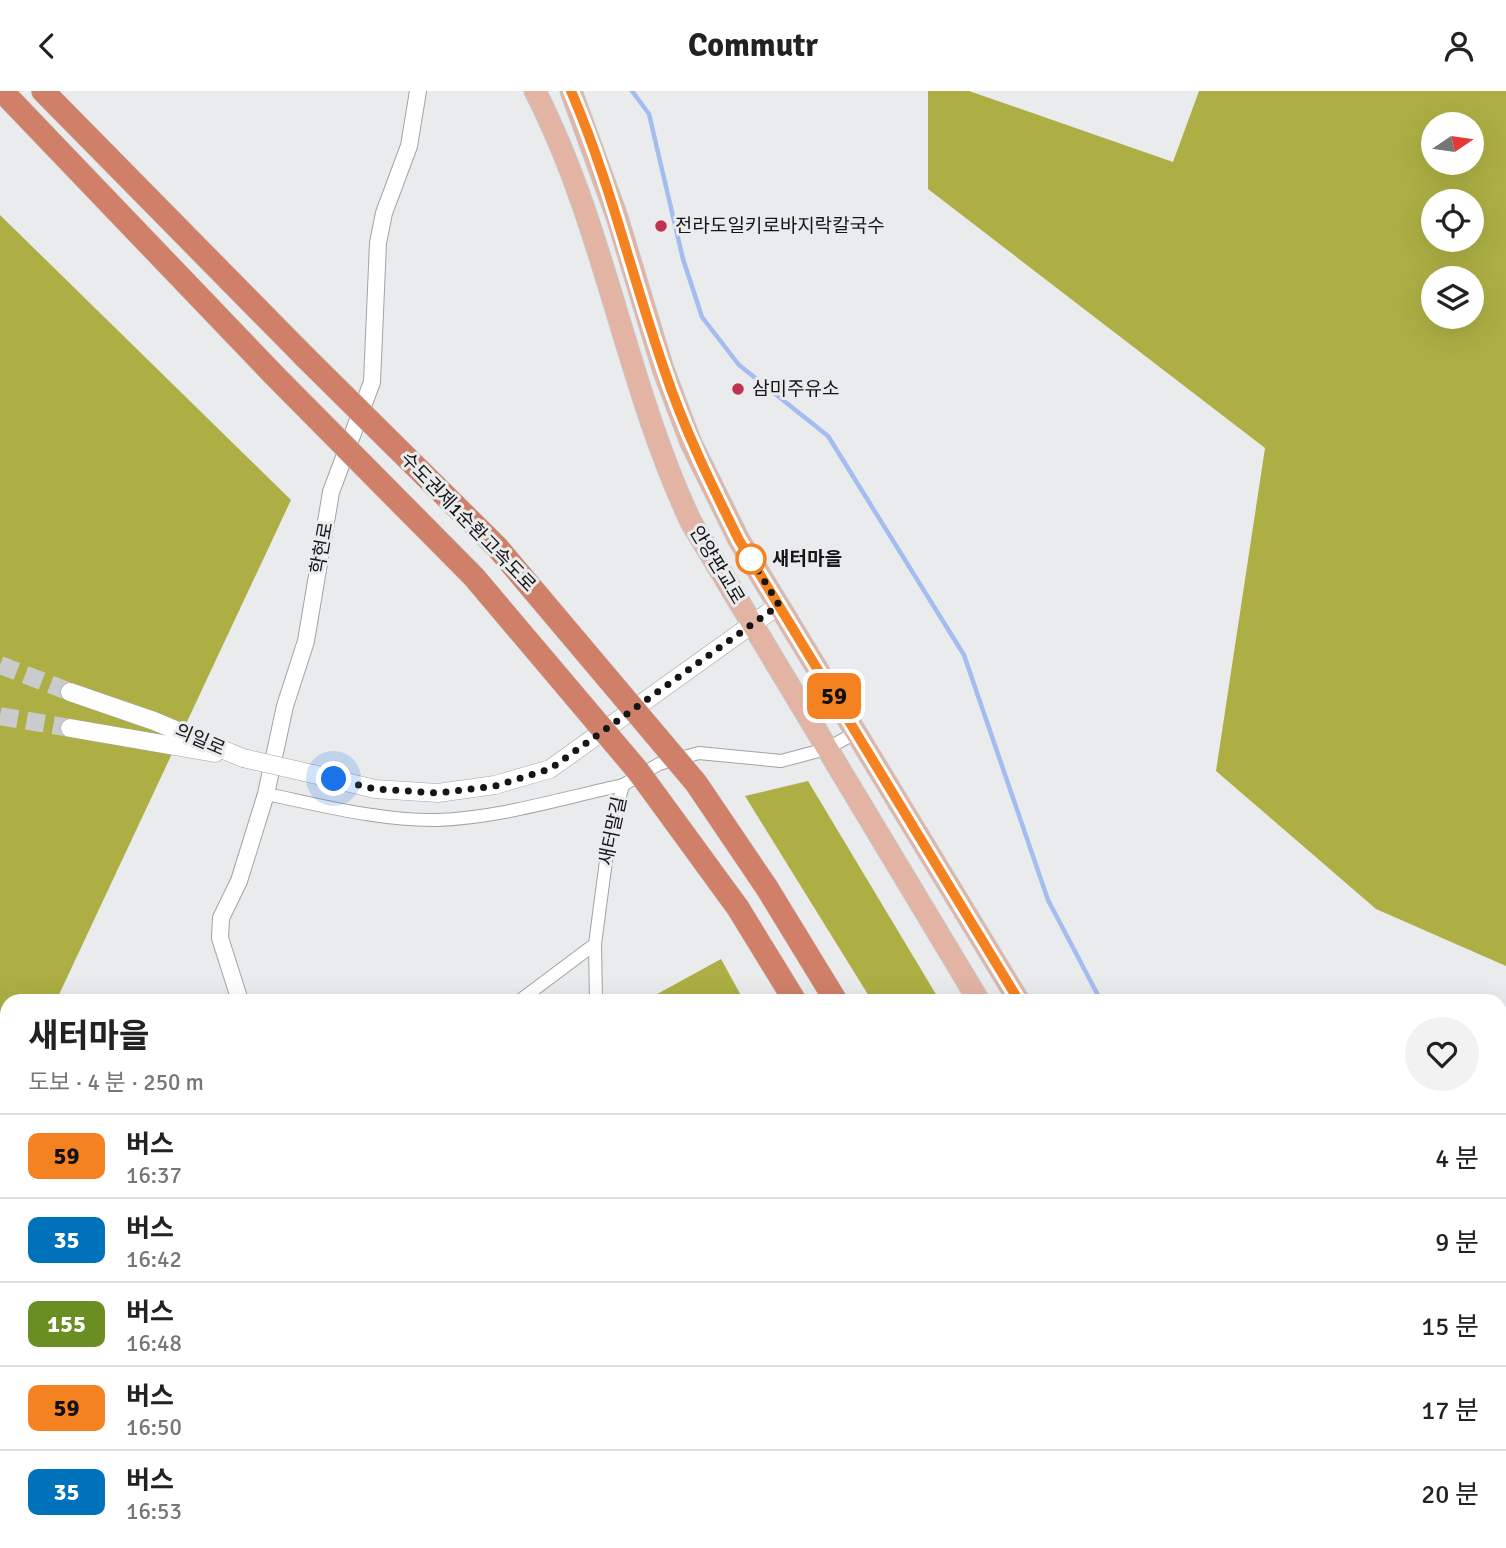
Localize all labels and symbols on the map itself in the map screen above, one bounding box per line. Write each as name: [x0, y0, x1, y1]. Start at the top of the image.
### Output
north arrow: [1421, 112, 1484, 175]
place label: 전라도일키로바지락칼국수: [675, 214, 885, 238]
marker: 전라도일키로바지락칼국수: [653, 218, 669, 234]
place label: 삼미주유소: [752, 377, 839, 401]
marker: 삼미주유소: [730, 381, 746, 397]
street label: 수도권제1순환고속도로: [395, 447, 541, 597]
street label: 학현로: [306, 520, 338, 576]
street label: 안양판교로: [684, 521, 750, 609]
marker: 새터마을: [736, 544, 766, 574]
place label: 새터마을: [772, 547, 842, 571]
line badge: 59: [802, 673, 866, 719]
street label: 의일로: [171, 719, 229, 761]
your location: [316, 761, 351, 796]
street label: 새터말길: [594, 794, 632, 868]

